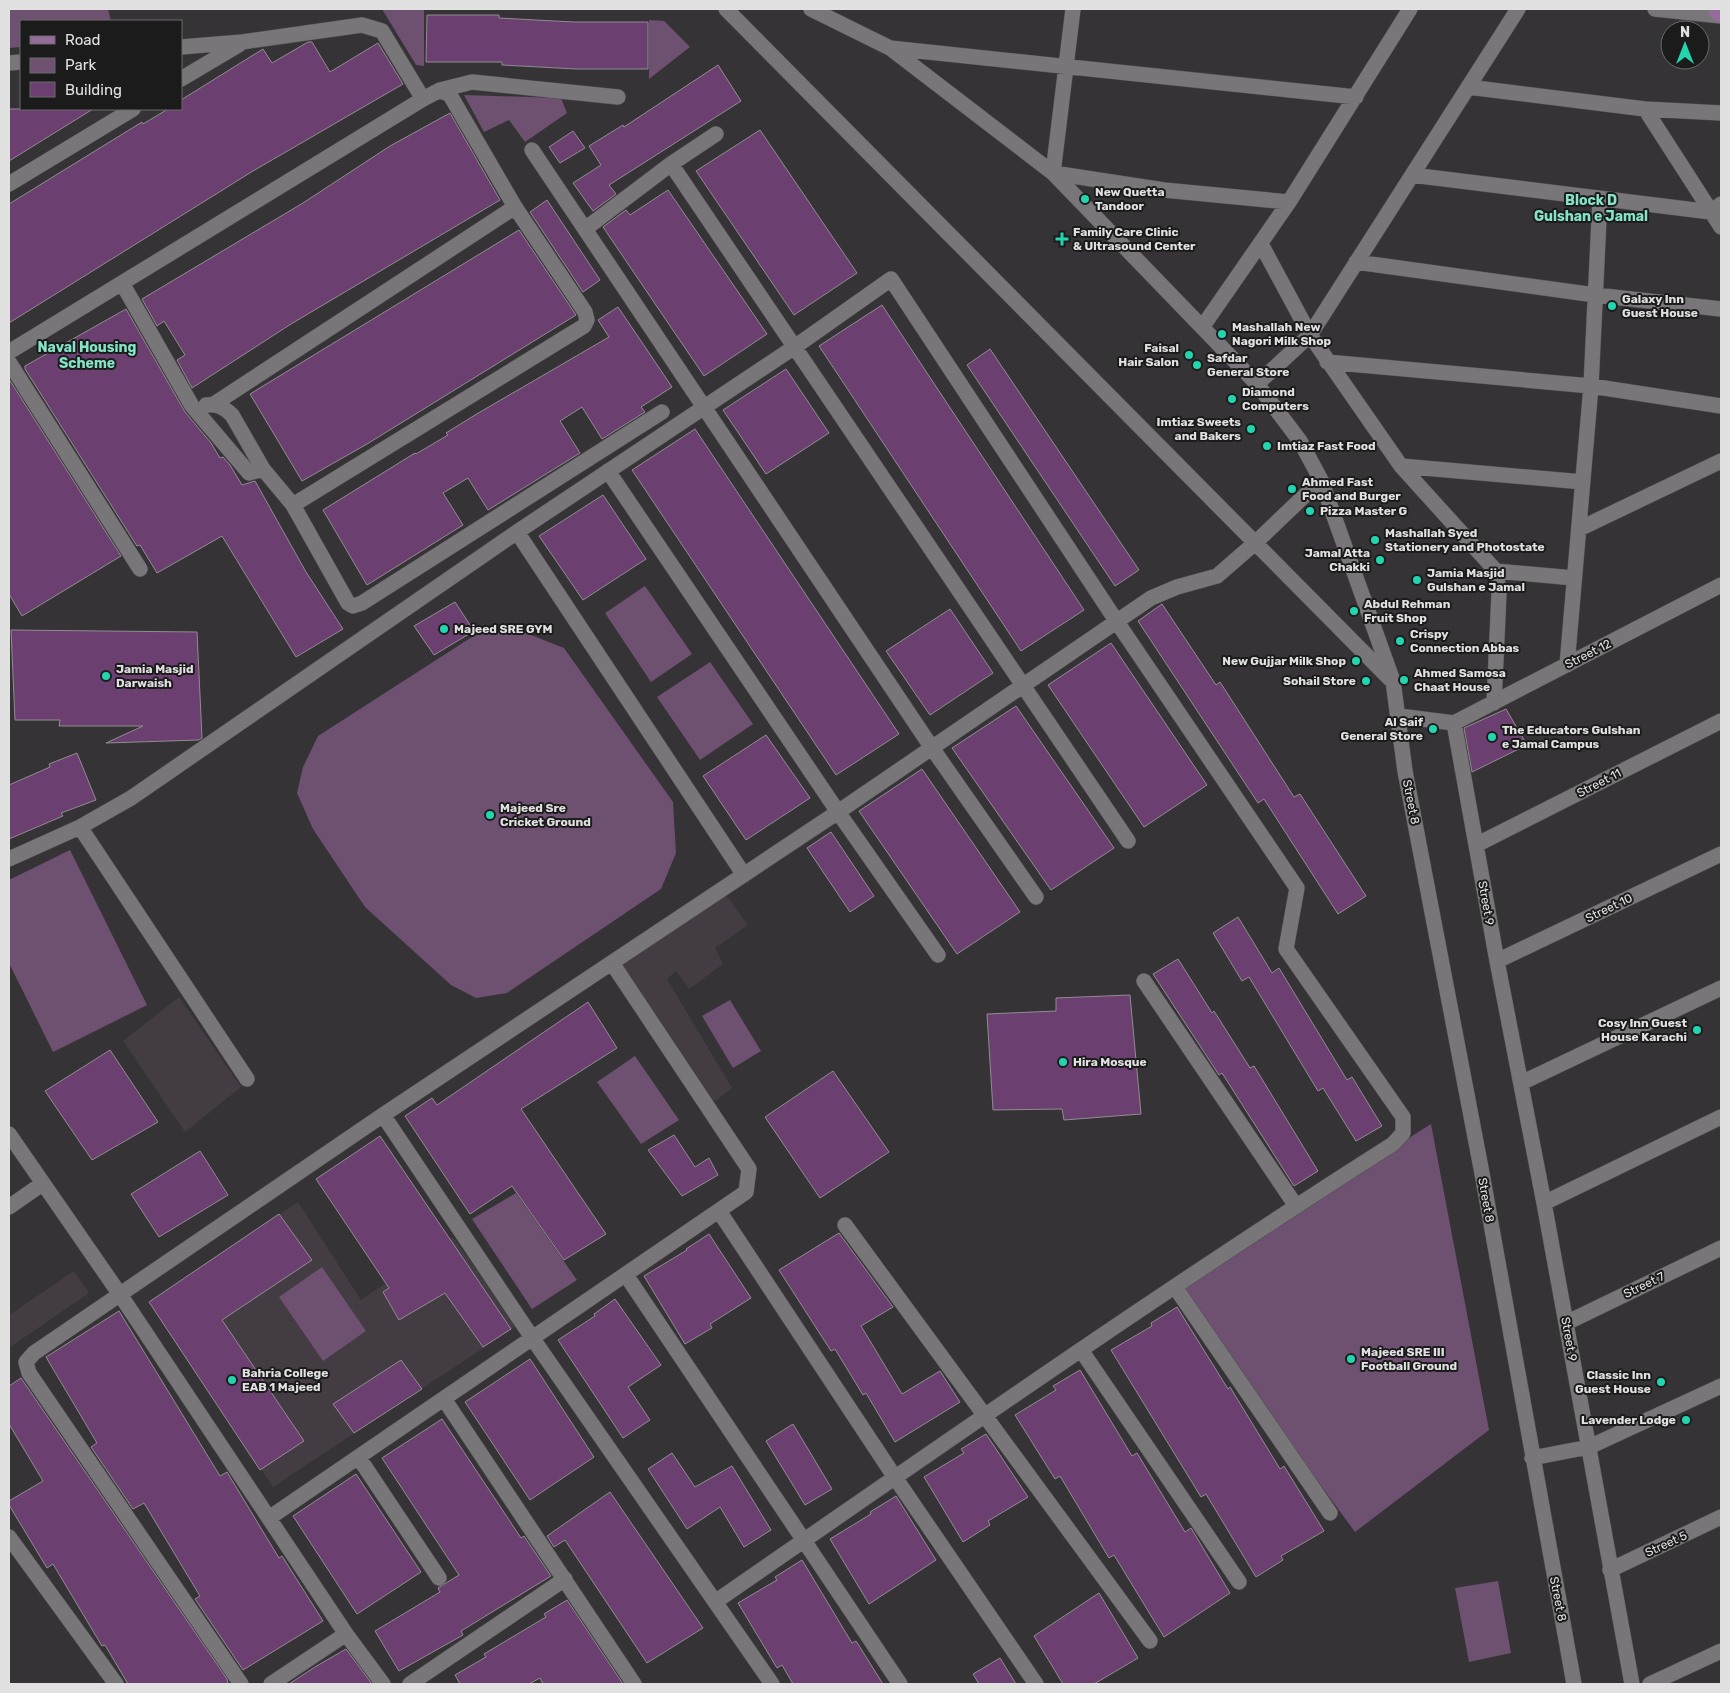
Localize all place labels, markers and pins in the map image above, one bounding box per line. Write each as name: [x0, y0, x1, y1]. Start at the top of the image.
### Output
place label: New Quetta Tandoor: [1095, 185, 1165, 213]
marker: New Quetta Tandoor: [1079, 193, 1091, 205]
place label: Family Care Clinic & Ultrasound Center: [1073, 225, 1196, 253]
marker: Family Care Clinic & Ultrasound Center: [1055, 232, 1069, 246]
place label: Galaxy Inn Guest House: [1622, 292, 1698, 320]
marker: Galaxy Inn Guest House: [1606, 300, 1618, 312]
place label: Mashallah New Nagori Milk Shop: [1232, 320, 1331, 348]
marker: Mashallah New Nagori Milk Shop: [1216, 328, 1228, 340]
place label: Faisal Hair Salon: [1118, 341, 1179, 369]
marker: Faisal Hair Salon: [1183, 349, 1195, 361]
place label: Safdar General Store: [1207, 351, 1289, 379]
marker: Safdar General Store: [1191, 359, 1203, 371]
place label: Diamond Computers: [1242, 385, 1309, 413]
marker: Diamond Computers: [1226, 393, 1238, 405]
place label: Imtiaz Sweets and Bakers: [1157, 415, 1241, 443]
marker: Imtiaz Sweets and Bakers: [1245, 423, 1257, 435]
place label: Imtiaz Fast Food: [1277, 439, 1376, 453]
marker: Imtiaz Fast Food: [1261, 440, 1273, 452]
place label: Ahmed Fast Food and Burger: [1302, 475, 1401, 503]
marker: Ahmed Fast Food and Burger: [1286, 483, 1298, 495]
place label: Pizza Master G: [1320, 504, 1408, 518]
marker: Pizza Master G: [1304, 505, 1316, 517]
place label: Mashallah Syed Stationery and Photostate: [1385, 526, 1545, 554]
marker: Mashallah Syed Stationery and Photostate: [1369, 534, 1381, 546]
place label: Jamal Atta Chakki: [1305, 546, 1370, 574]
marker: Jamal Atta Chakki: [1374, 554, 1386, 566]
place label: Jamia Masjid Gulshan e Jamal: [1427, 566, 1525, 594]
marker: Jamia Masjid Gulshan e Jamal: [1411, 574, 1423, 586]
place label: Abdul Rehman Fruit Shop: [1364, 597, 1451, 625]
marker: Abdul Rehman Fruit Shop: [1348, 605, 1360, 617]
place label: Majeed SRE GYM: [454, 622, 552, 636]
marker: Majeed SRE GYM: [438, 623, 450, 635]
place label: Crispy Connection Abbas: [1410, 627, 1520, 655]
marker: Crispy Connection Abbas: [1394, 635, 1406, 647]
place label: New Gujjar Milk Shop: [1222, 654, 1346, 668]
marker: New Gujjar Milk Shop: [1350, 655, 1362, 667]
place label: Jamia Masjid Darwaish: [116, 662, 193, 690]
place label: Ahmed Samosa Chaat House: [1414, 666, 1506, 694]
marker: Jamia Masjid Darwaish: [100, 670, 112, 682]
place label: Sohail Store: [1283, 674, 1356, 688]
marker: Ahmed Samosa Chaat House: [1398, 674, 1410, 686]
marker: Sohail Store: [1360, 675, 1372, 687]
place label: Al Saif General Store: [1341, 715, 1424, 743]
marker: Al Saif General Store: [1427, 723, 1439, 735]
place label: The Educators Gulshan e Jamal Campus: [1502, 723, 1641, 751]
marker: The Educators Gulshan e Jamal Campus: [1486, 731, 1498, 743]
place label: Majeed Sre Cricket Ground: [500, 801, 591, 829]
marker: Majeed Sre Cricket Ground: [484, 809, 496, 821]
place label: Cosy Inn Guest House Karachi: [1598, 1016, 1687, 1044]
marker: Cosy Inn Guest House Karachi: [1691, 1024, 1703, 1036]
place label: Hira Mosque: [1073, 1055, 1147, 1069]
marker: Hira Mosque: [1057, 1056, 1069, 1068]
place label: Majeed SRE III Football Ground: [1361, 1345, 1457, 1373]
marker: Majeed SRE III Football Ground: [1345, 1353, 1357, 1365]
place label: Bahria College EAB 1 Majeed: [242, 1366, 328, 1394]
place label: Classic Inn Guest House: [1575, 1368, 1651, 1396]
marker: Bahria College EAB 1 Majeed: [226, 1374, 238, 1386]
marker: Classic Inn Guest House: [1655, 1376, 1667, 1388]
place label: Lavender Lodge: [1581, 1413, 1676, 1427]
marker: Lavender Lodge: [1680, 1414, 1692, 1426]

